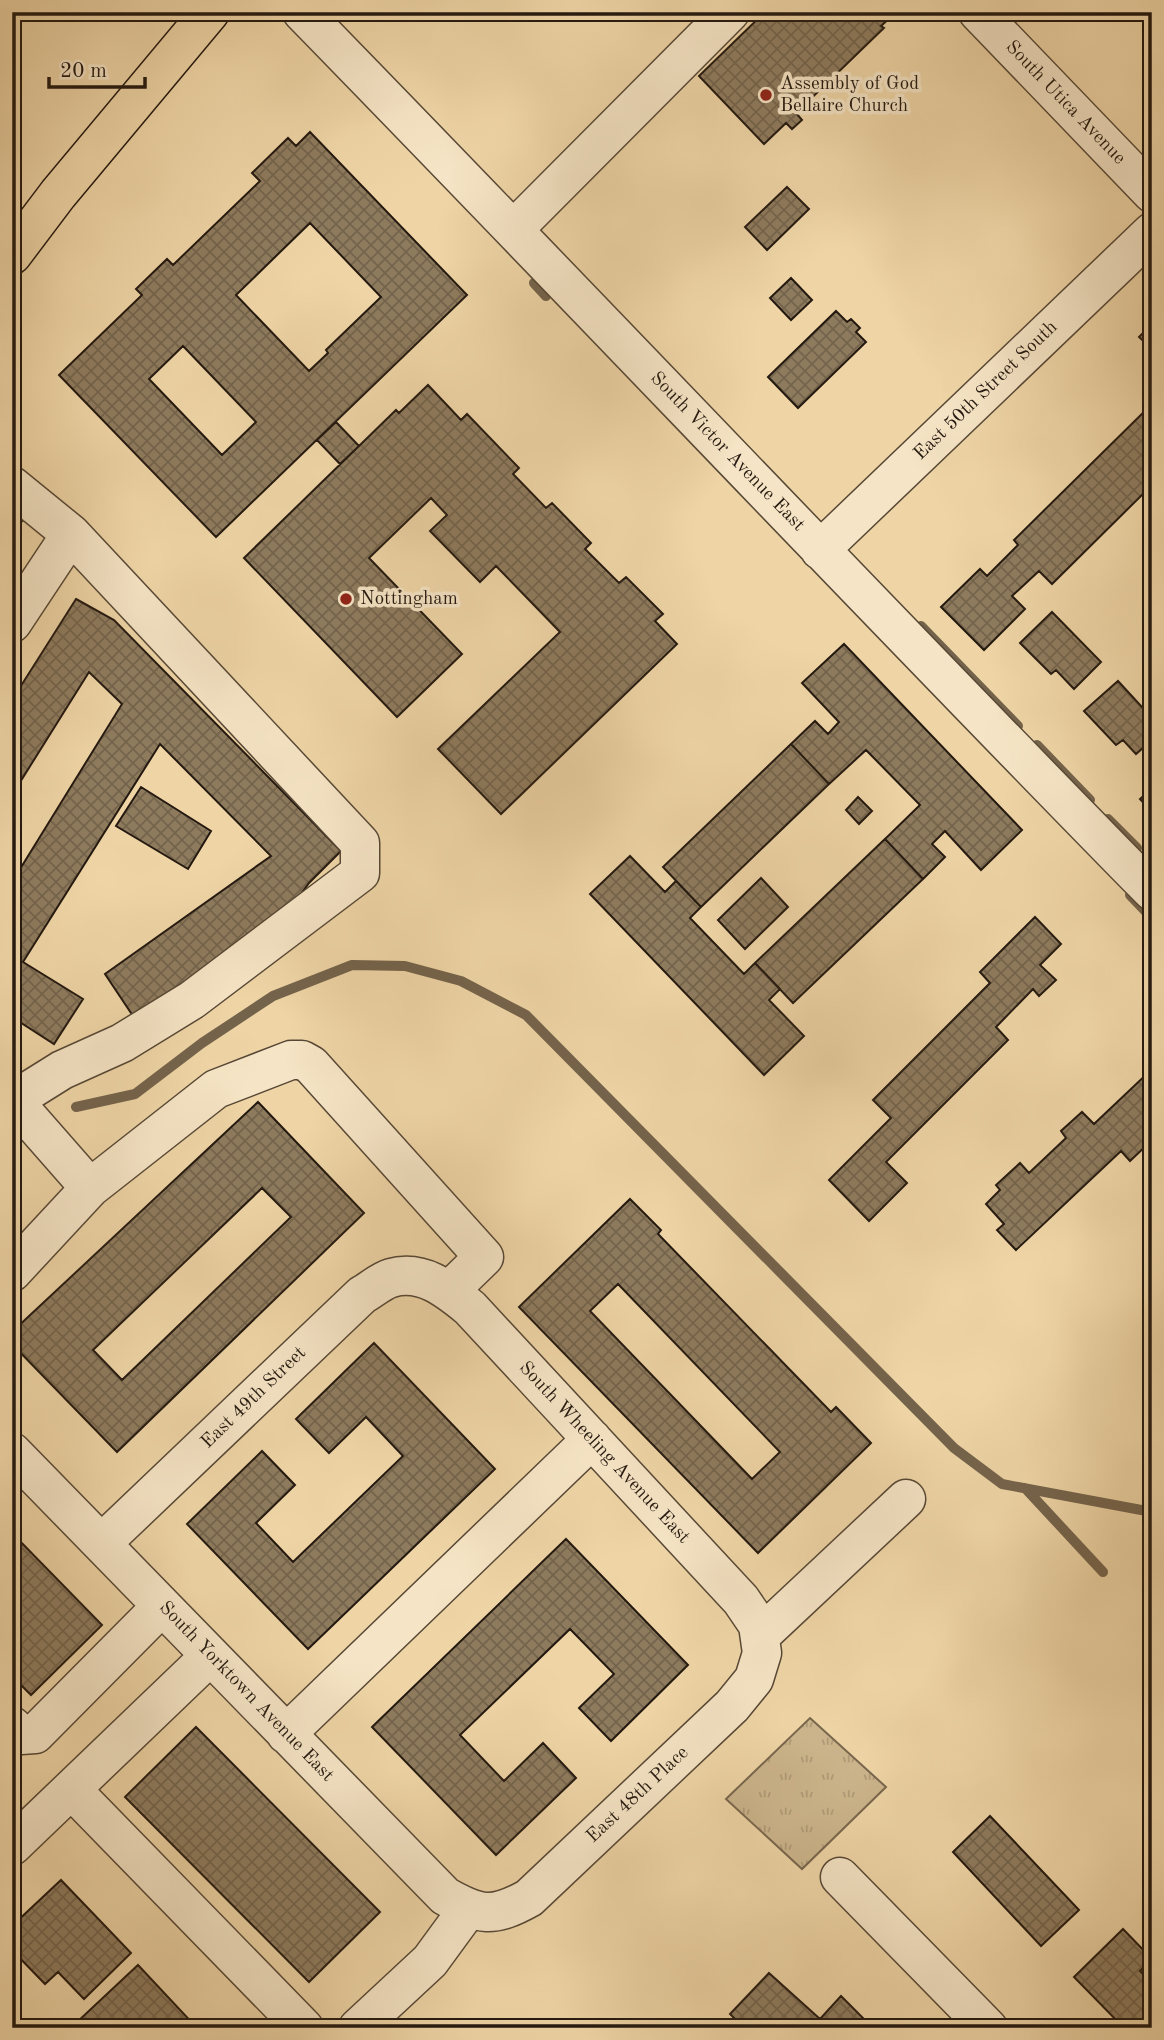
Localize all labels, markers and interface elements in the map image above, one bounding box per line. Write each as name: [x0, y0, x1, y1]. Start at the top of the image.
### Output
street label: South Utica Avenue: [1001, 38, 1129, 168]
scale bar: [49, 46, 145, 90]
text: 20 m: [60, 61, 107, 82]
place label: Assembly of God Bellaire Church: [780, 75, 919, 116]
marker: Assembly of God Bellaire Church: [758, 87, 774, 103]
street label: East 50th Street South: [911, 318, 1061, 464]
street label: South Victor Avenue East: [646, 369, 808, 535]
place label: Nottingham: [360, 590, 458, 609]
marker: Nottingham: [338, 591, 354, 607]
street label: East 49th Street: [198, 1343, 310, 1453]
street label: South Wheeling Avenue East: [515, 1358, 693, 1548]
street label: South Yorktown Avenue East: [155, 1598, 337, 1786]
street label: East 48th Place: [583, 1743, 693, 1847]

